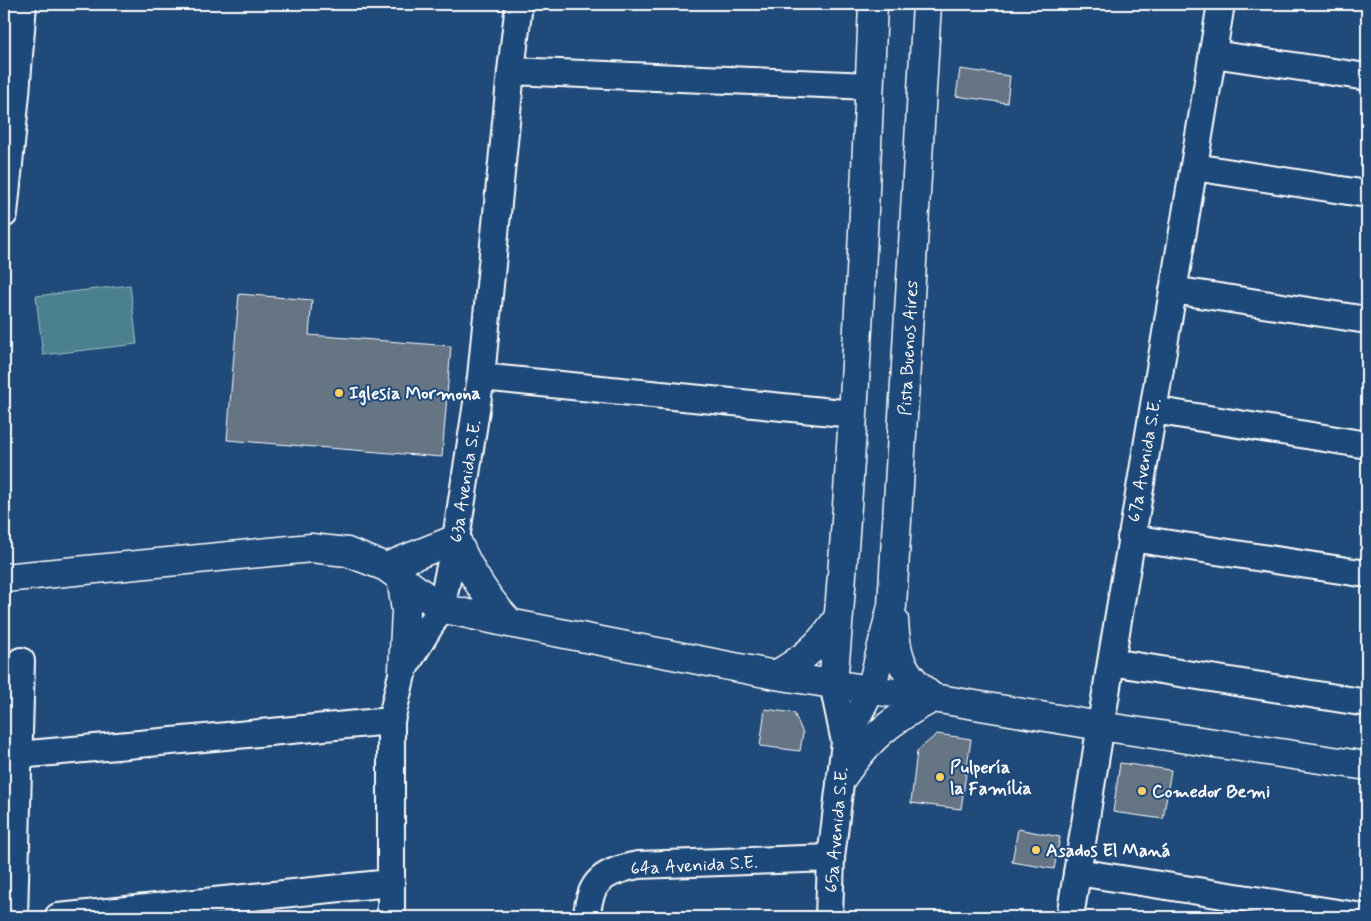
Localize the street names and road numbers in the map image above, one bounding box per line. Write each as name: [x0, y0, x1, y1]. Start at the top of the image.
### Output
street label: Pista Buenos Aires: [893, 280, 925, 416]
street label: 67a Avenida S.E.: [1122, 396, 1168, 524]
street label: 63a Avenida S.E.: [444, 418, 488, 544]
street label: 65a Avenida S.E.: [820, 766, 854, 894]
street label: 64a Avenida S.E.: [630, 851, 758, 881]

